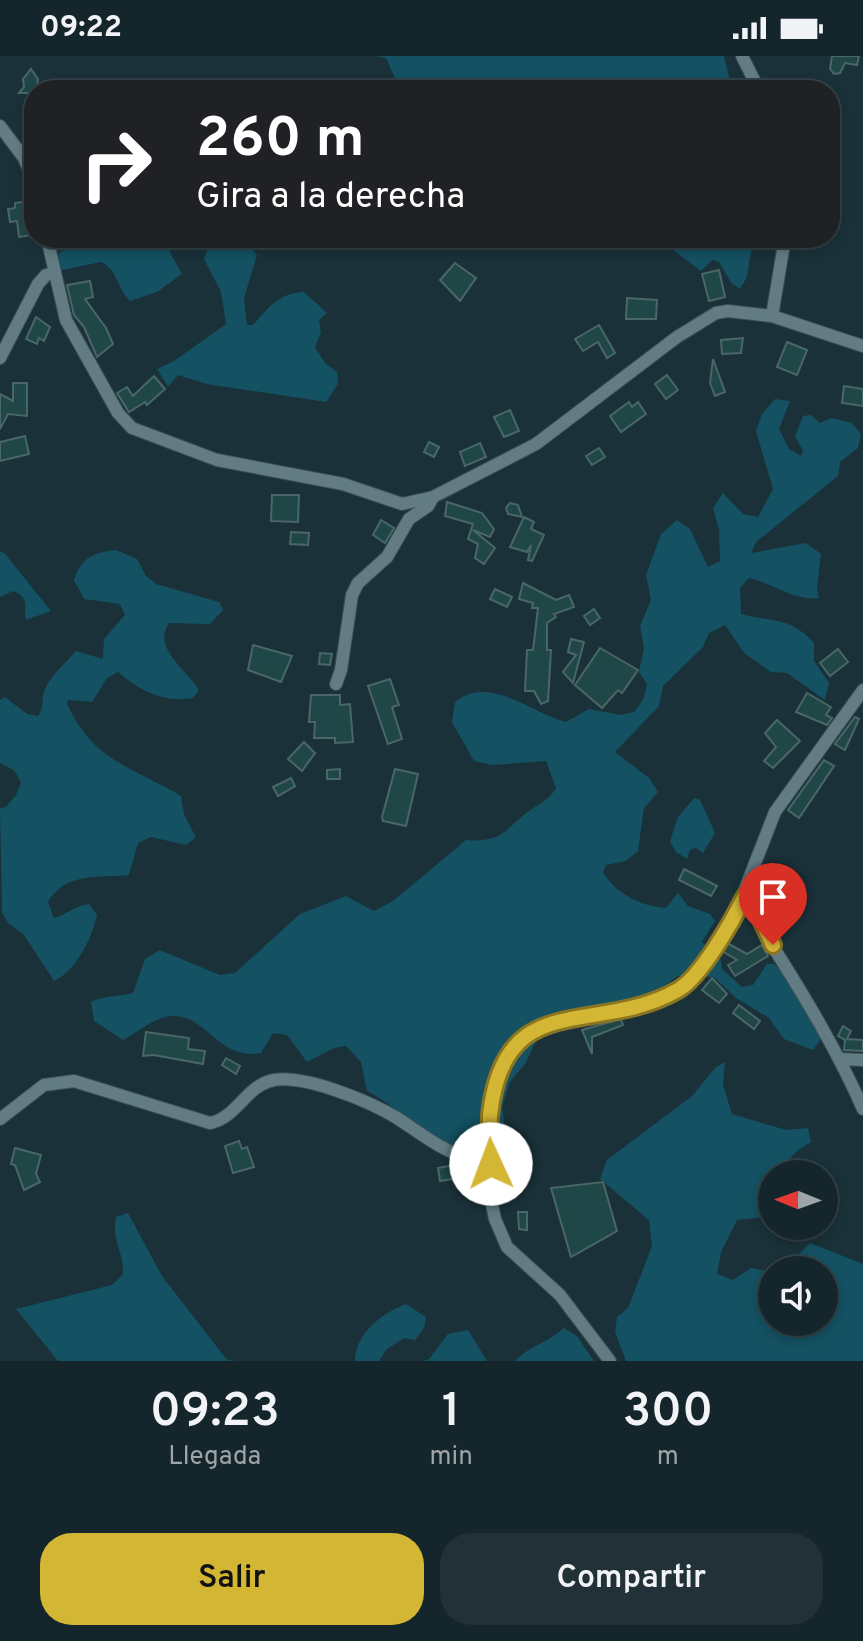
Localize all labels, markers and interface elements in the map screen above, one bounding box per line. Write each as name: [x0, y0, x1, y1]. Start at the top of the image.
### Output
text: 09:22: [40, 10, 122, 47]
text: 260 m: [196, 106, 365, 176]
icon: right: [64, 112, 168, 216]
text: Gira a la derecha: [196, 175, 465, 221]
pin: [739, 863, 807, 945]
icon: arrive: [751, 875, 795, 919]
position arrow: [449, 1122, 533, 1206]
north arrow: [758, 1160, 838, 1240]
map controls: [758, 1160, 838, 1336]
button: sound: [758, 1256, 838, 1336]
text: 09:23: [150, 1383, 280, 1443]
text: 1: [442, 1383, 461, 1443]
text: 300: [622, 1383, 713, 1443]
text: Llegada: [168, 1441, 261, 1474]
text: min: [430, 1441, 473, 1474]
text: m: [657, 1441, 679, 1474]
button: Salir: [40, 1533, 424, 1625]
button: Compartir: [440, 1533, 823, 1625]

